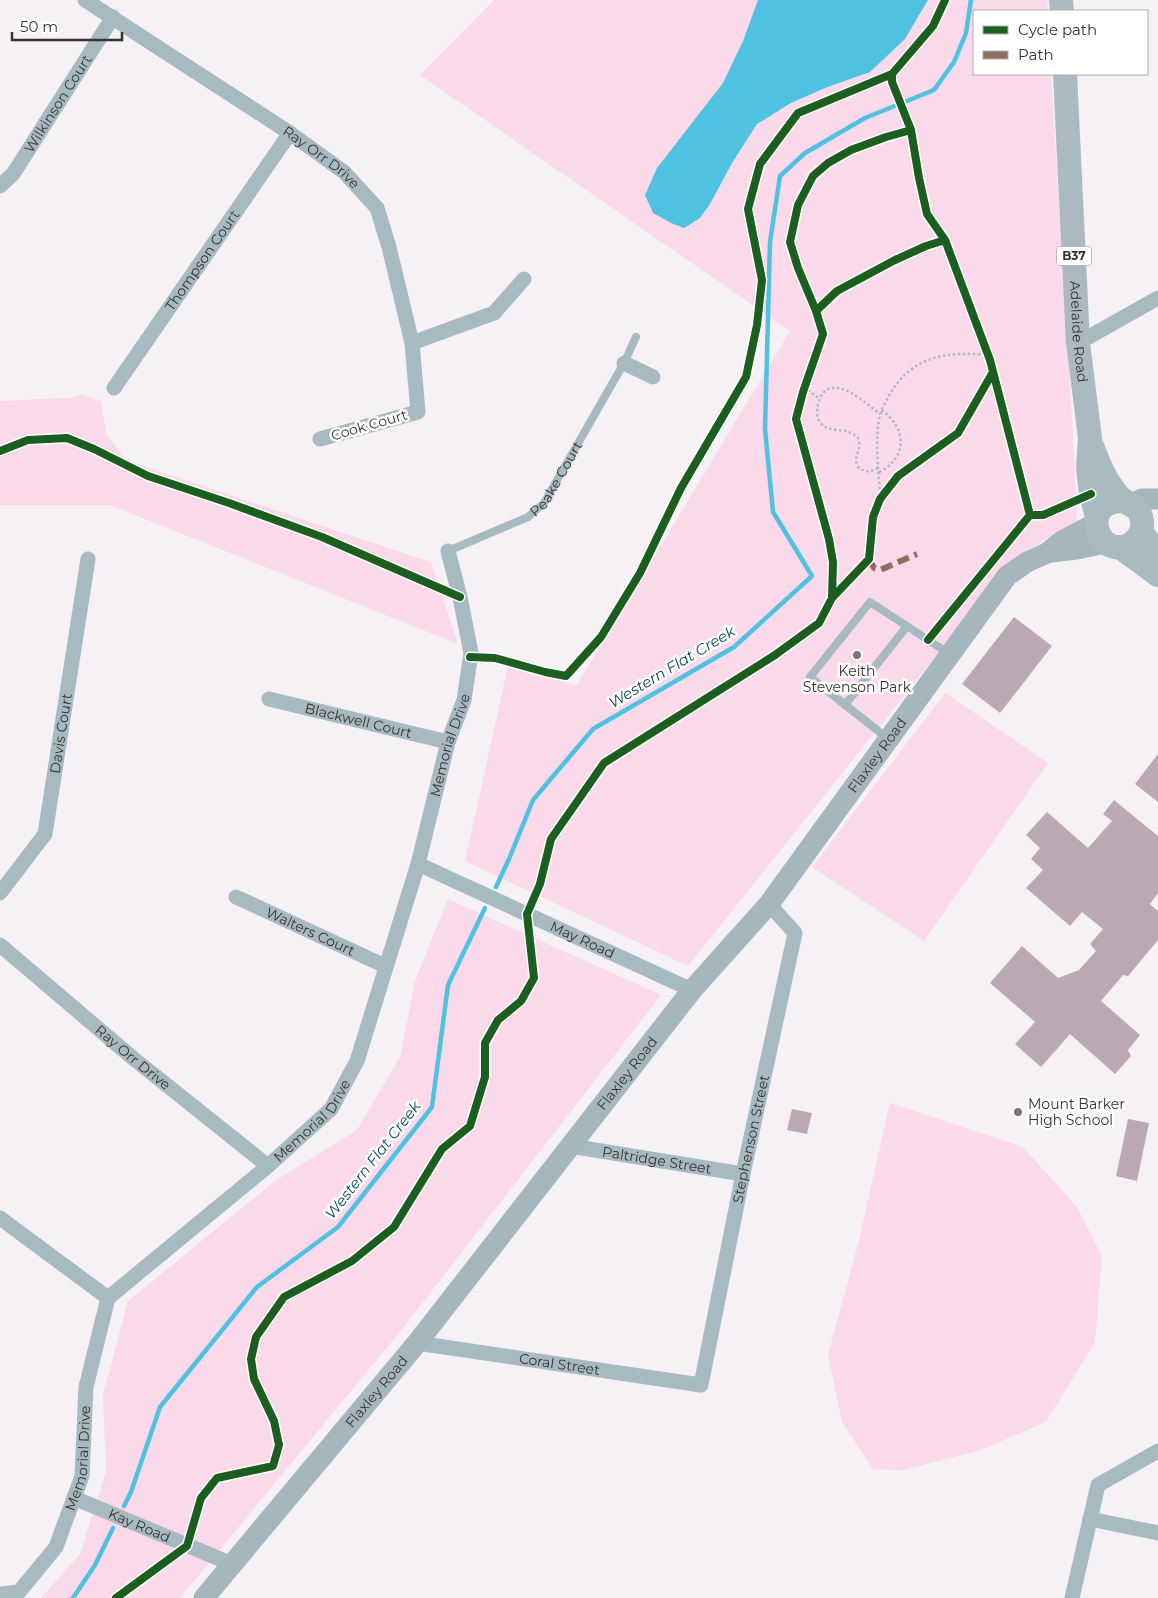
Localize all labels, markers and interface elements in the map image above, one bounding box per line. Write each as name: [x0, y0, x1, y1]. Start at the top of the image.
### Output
scale bar: [12, 10, 122, 42]
legend: [973, 10, 1148, 75]
text: 50 m: [20, 17, 58, 36]
text: Cycle path: [1018, 20, 1097, 39]
text: Path: [1018, 45, 1054, 64]
street label: Wilkinson Court: [20, 51, 96, 156]
street label: Ray Orr Drive: [280, 122, 364, 192]
street label: Thompson Court: [161, 206, 243, 314]
road number: B37: [1056, 247, 1092, 266]
street label: Adelaide Road: [1066, 280, 1092, 384]
street label: Cook Court: [329, 405, 410, 444]
street label: Peake Court: [526, 438, 587, 520]
water label: Western Flat Creek: [605, 621, 739, 712]
marker: Keith Stevenson Park: [851, 649, 863, 661]
place label: Keith Stevenson Park: [803, 662, 912, 696]
street label: Davis Court: [46, 692, 76, 775]
street label: Memorial Drive: [426, 693, 474, 799]
street label: Blackwell Court: [303, 699, 414, 742]
street label: Flaxley Road: [844, 714, 910, 796]
street label: Walters Court: [263, 903, 358, 960]
street label: May Road: [547, 917, 618, 962]
street label: Ray Orr Drive: [91, 1021, 174, 1094]
street label: Flaxley Road: [593, 1033, 661, 1114]
street label: Stephenson Street: [728, 1073, 773, 1205]
street label: Memorial Drive: [270, 1076, 354, 1166]
place label: Mount Barker High School: [1028, 1095, 1125, 1129]
water label: Western Flat Creek: [321, 1096, 425, 1222]
marker: Mount Barker High School: [1012, 1106, 1024, 1118]
street label: Paltridge Street: [601, 1142, 713, 1178]
street label: Coral Street: [518, 1349, 601, 1379]
street label: Flaxley Road: [341, 1352, 412, 1431]
street label: Memorial Drive: [61, 1405, 94, 1513]
street label: Kay Road: [106, 1504, 173, 1546]

